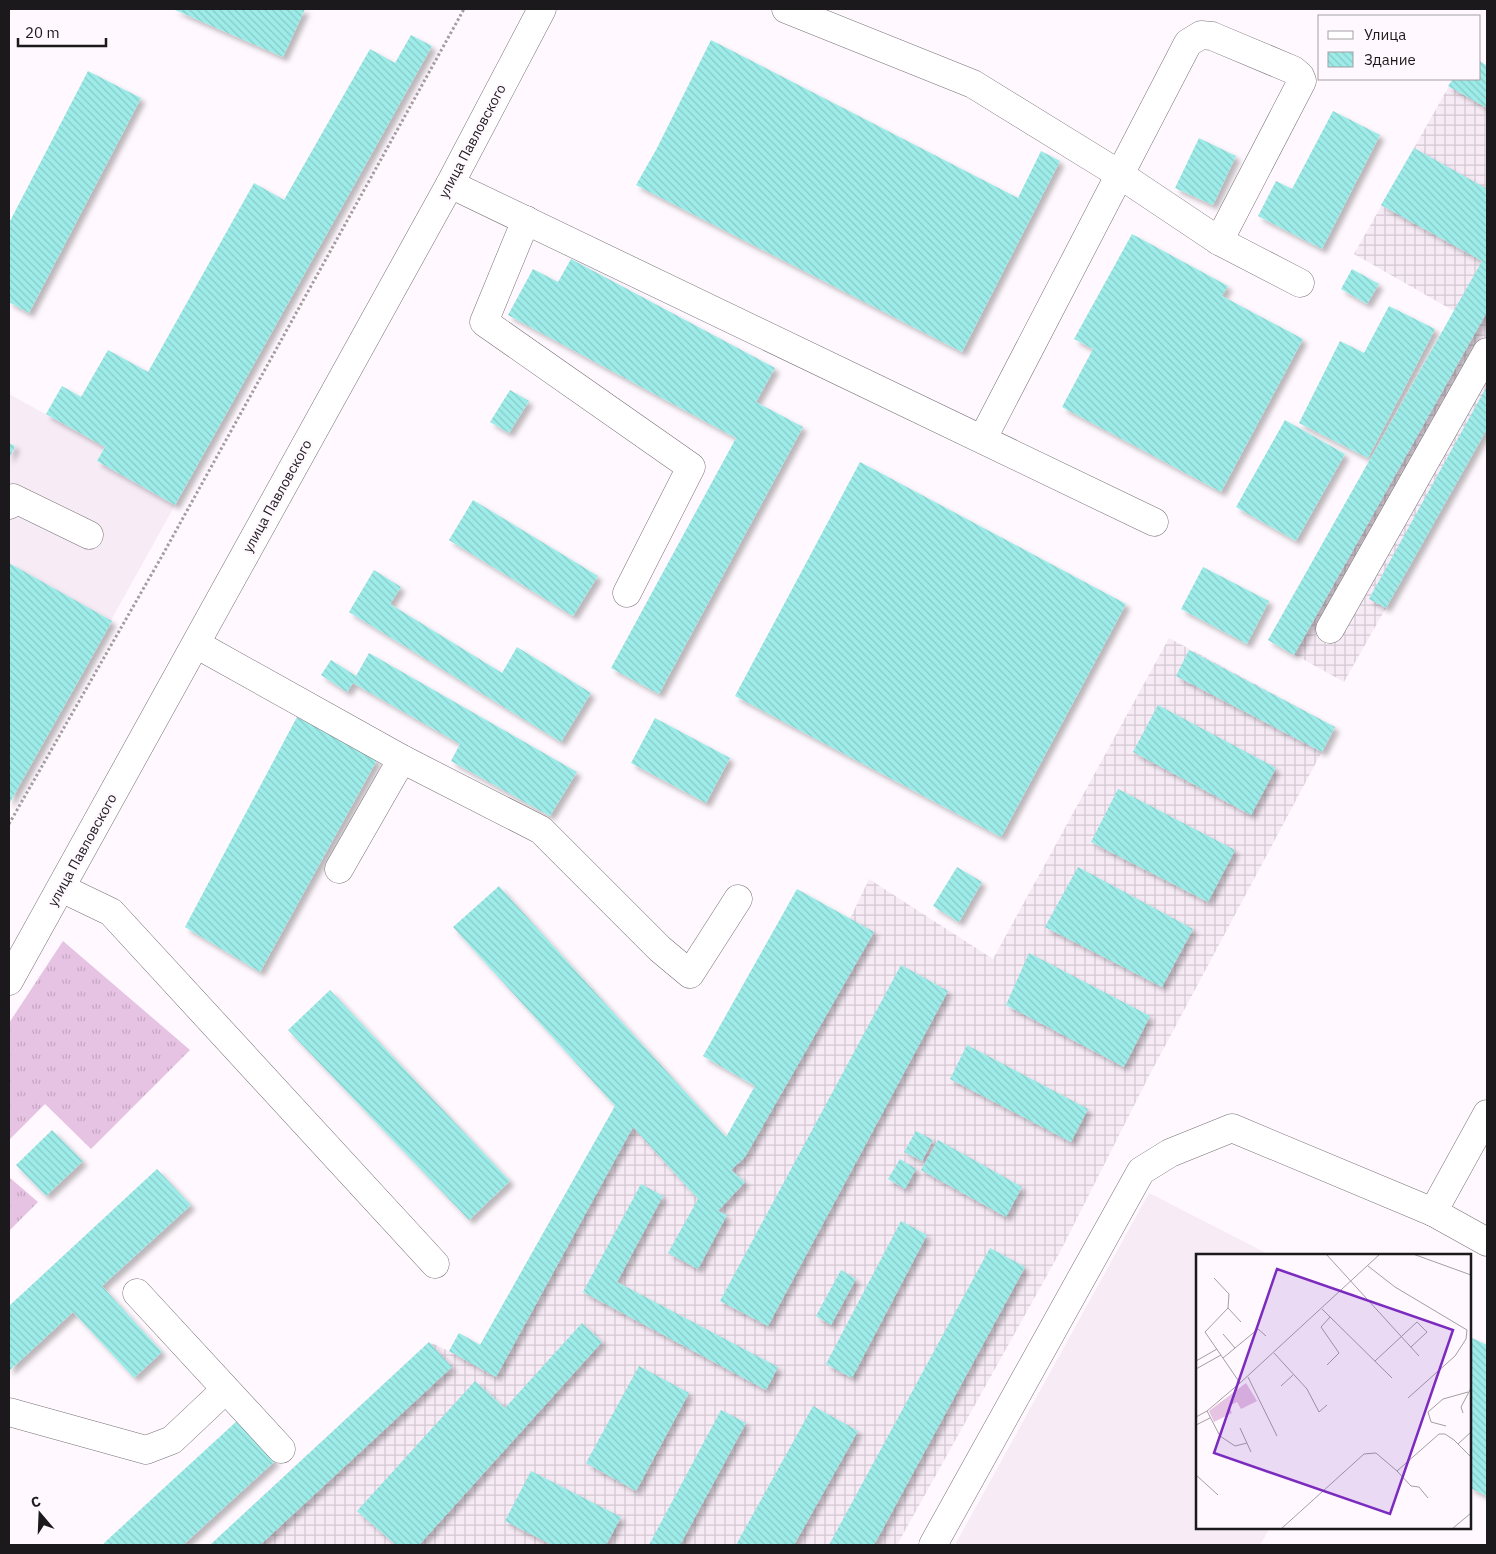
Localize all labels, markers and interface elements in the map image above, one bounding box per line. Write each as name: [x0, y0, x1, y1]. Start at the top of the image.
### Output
scale bar: [18, 15, 105, 47]
legend: [1318, 15, 1481, 80]
text: 20 m: [25, 23, 60, 42]
text: Улица: [1364, 25, 1406, 44]
text: Здание: [1364, 50, 1416, 69]
street label: улица Павловского: [434, 81, 510, 201]
street label: улица Павловского: [238, 436, 316, 556]
street label: улица Павловского: [43, 790, 121, 910]
inset map: [1196, 1254, 1471, 1529]
north arrow: [15, 1489, 65, 1539]
text: С: [29, 1492, 43, 1512]

